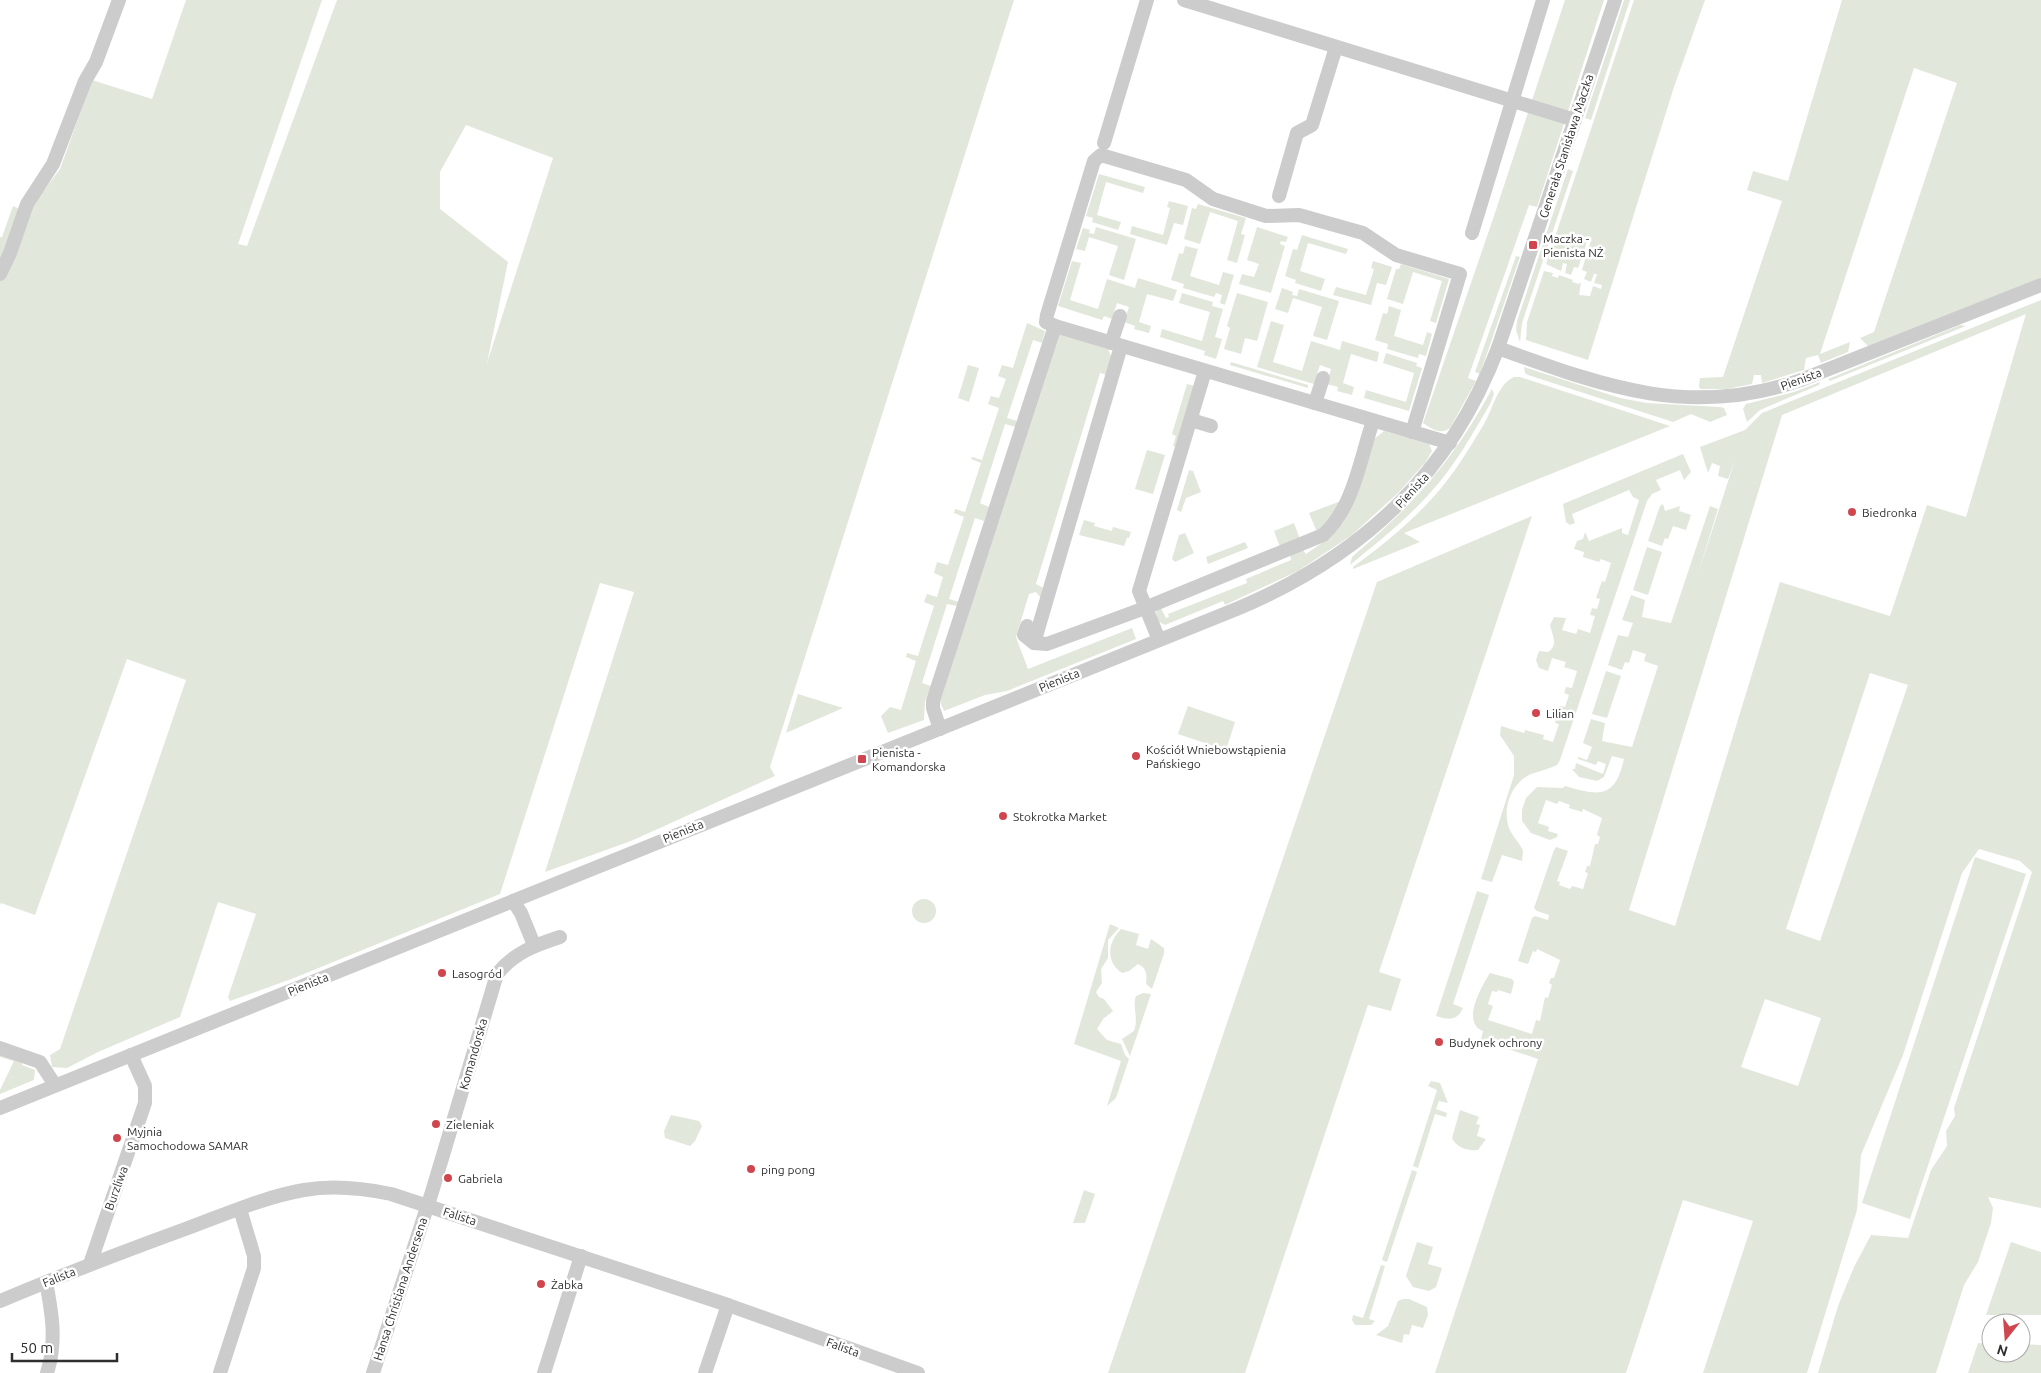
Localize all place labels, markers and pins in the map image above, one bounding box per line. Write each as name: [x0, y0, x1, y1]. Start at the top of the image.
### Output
place label: Maczka - Pienista NŻ: [1543, 232, 1604, 259]
marker: Maczka - Pienista NŻ: [1527, 239, 1539, 251]
marker: Biedronka: [1846, 506, 1858, 518]
place label: Biedronka: [1862, 506, 1917, 519]
marker: Lilian: [1530, 707, 1542, 719]
place label: Lilian: [1546, 707, 1574, 720]
place label: Kościół Wniebowstąpienia Pańskiego: [1146, 743, 1286, 770]
place label: Pienista - Komandorska: [872, 746, 946, 773]
marker: Kościół Wniebowstąpienia Pańskiego: [1130, 750, 1142, 762]
marker: Pienista - Komandorska: [856, 753, 868, 765]
marker: Stokrotka Market: [997, 810, 1009, 822]
place label: Stokrotka Market: [1013, 810, 1107, 823]
marker: Lasogród: [436, 967, 448, 979]
place label: Lasogród: [452, 967, 502, 980]
marker: Budynek ochrony: [1433, 1036, 1445, 1048]
place label: Budynek ochrony: [1449, 1036, 1542, 1049]
marker: Zieleniak: [430, 1118, 442, 1130]
place label: Zieleniak: [446, 1118, 494, 1131]
place label: Myjnia Samochodowa SAMAR: [127, 1125, 249, 1152]
marker: Myjnia Samochodowa SAMAR: [111, 1132, 123, 1144]
marker: ping pong: [745, 1163, 757, 1175]
place label: ping pong: [761, 1163, 815, 1176]
marker: Gabriela: [442, 1172, 454, 1184]
place label: Gabriela: [458, 1172, 503, 1185]
marker: Żabka: [535, 1278, 547, 1290]
place label: Żabka: [551, 1278, 583, 1291]

